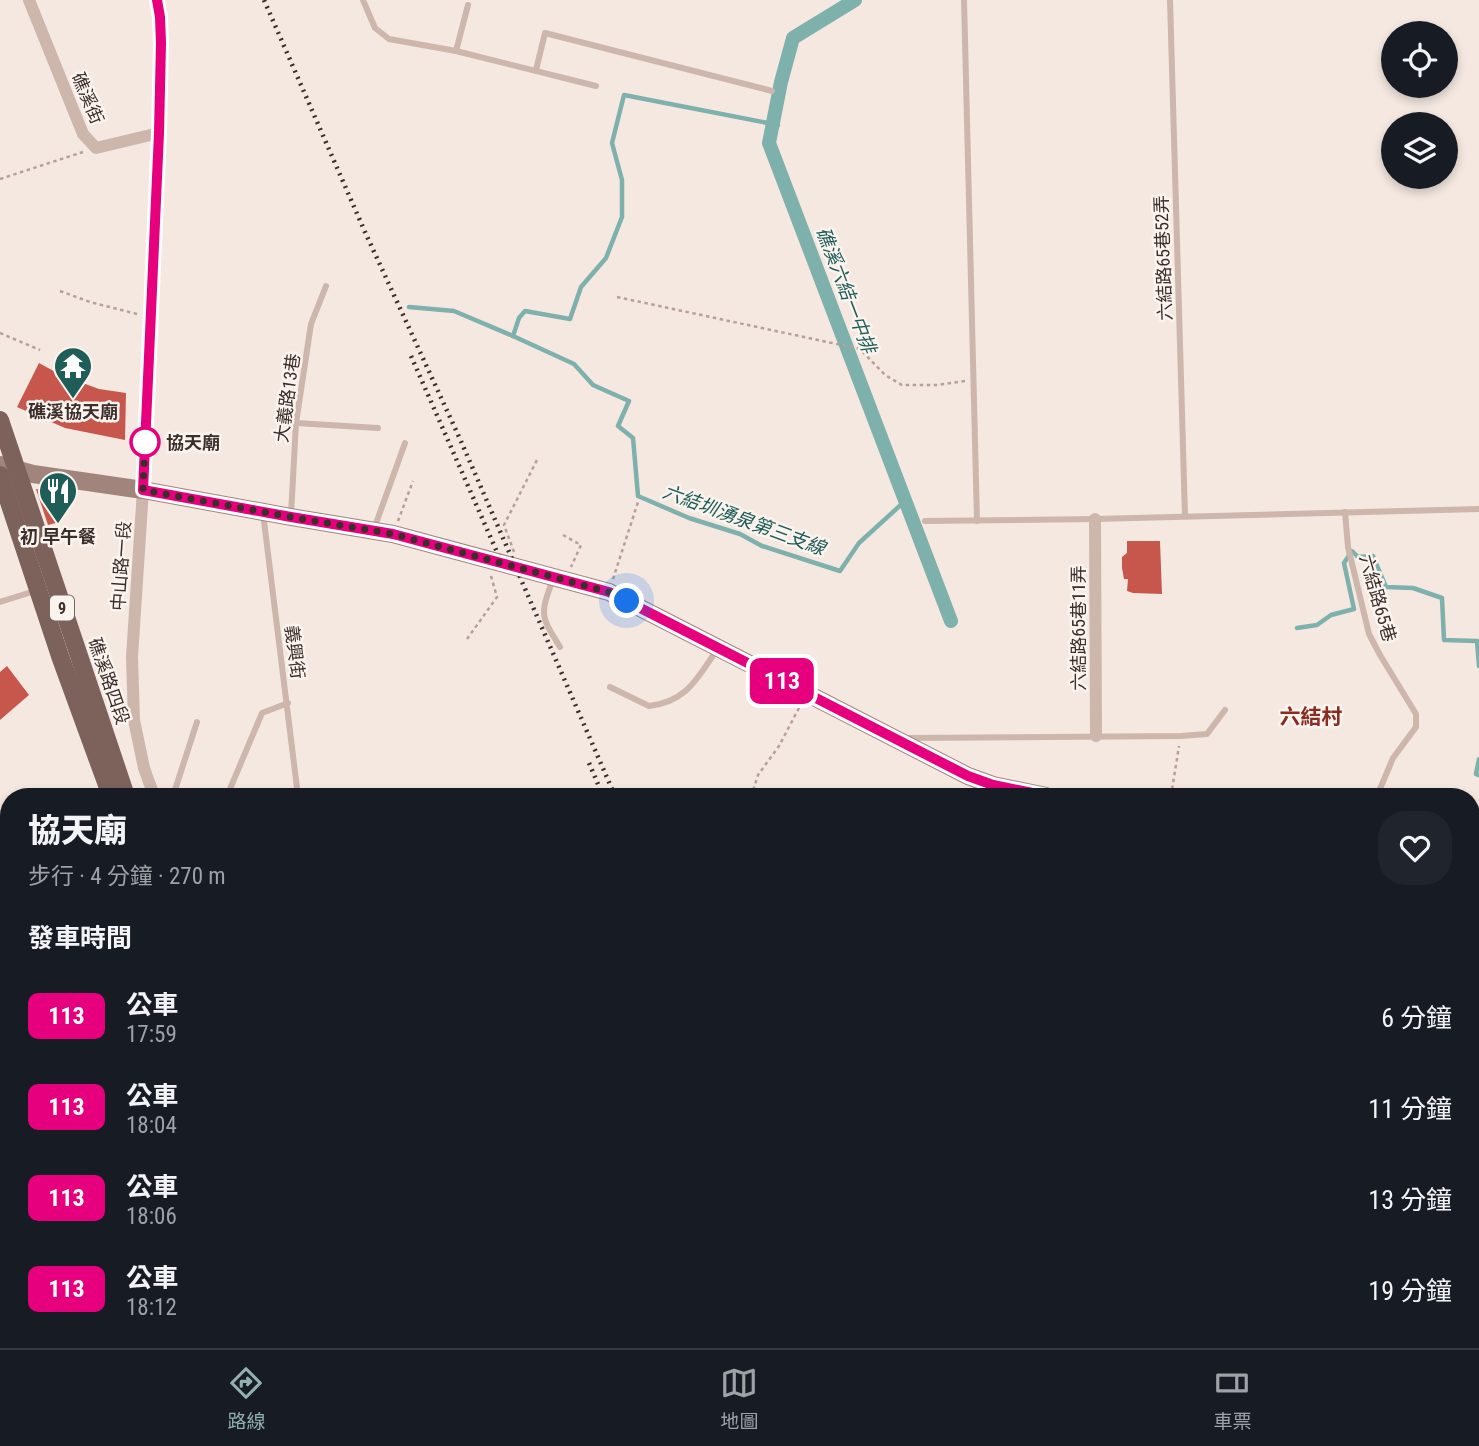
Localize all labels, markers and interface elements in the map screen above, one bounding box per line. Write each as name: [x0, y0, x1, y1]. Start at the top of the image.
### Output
map controls: [1381, 21, 1458, 189]
button: locate: [1381, 21, 1458, 98]
street label: 礁溪街: [68, 69, 108, 127]
button: layers: [1381, 112, 1458, 189]
street label: 六結路65巷52弄: [1150, 195, 1176, 321]
water label: 礁溪六結一中排: [811, 224, 882, 359]
temple icon: 礁溪協天廟: [52, 345, 94, 400]
street label: 大義路13巷: [270, 352, 304, 444]
place label: 礁溪協天廟: [28, 401, 118, 422]
marker: 協天廟: [130, 427, 160, 457]
place label: 協天廟: [166, 432, 220, 453]
restaurant icon: 初 早午餐: [37, 470, 79, 525]
water label: 六結圳湧泉第三支線: [660, 480, 830, 561]
street label: 中山路一段: [107, 520, 135, 612]
place label: 初 早午餐: [20, 526, 96, 547]
street label: 六結路65巷: [1356, 552, 1400, 644]
street label: 六結路65巷11弄: [1068, 565, 1089, 691]
your location: [609, 583, 644, 618]
road number: 9: [50, 596, 74, 621]
street label: 義興街: [281, 624, 309, 680]
street label: 礁溪路四段: [84, 635, 134, 727]
line badge: 113: [742, 658, 822, 704]
text: 113: [764, 667, 800, 695]
district label: 六結村: [1280, 705, 1343, 729]
text: 協天廟: [28, 811, 127, 850]
button: heart: [1378, 811, 1452, 885]
text: 步行 · 4 分鐘 · 270 m: [28, 863, 226, 890]
text: 發車時間: [28, 923, 132, 953]
text: 公車: [126, 990, 178, 1020]
text: 113: [48, 1002, 85, 1030]
text: 6 分鐘: [1381, 1003, 1452, 1033]
text: 17:59: [126, 1021, 177, 1048]
text: 公車: [126, 1081, 178, 1111]
text: 113: [48, 1093, 85, 1121]
text: 11 分鐘: [1368, 1094, 1452, 1124]
text: 18:04: [126, 1112, 177, 1139]
text: 公車: [126, 1172, 178, 1202]
text: 113: [48, 1184, 85, 1212]
text: 13 分鐘: [1368, 1185, 1452, 1215]
text: 18:06: [126, 1203, 177, 1230]
text: 公車: [126, 1263, 178, 1293]
text: 113: [48, 1275, 85, 1303]
text: 19 分鐘: [1368, 1276, 1452, 1306]
text: 18:12: [126, 1294, 177, 1321]
tab: 路線: [227, 1364, 266, 1433]
tab: 地圖: [720, 1364, 759, 1433]
tab: 車票: [1213, 1364, 1252, 1433]

